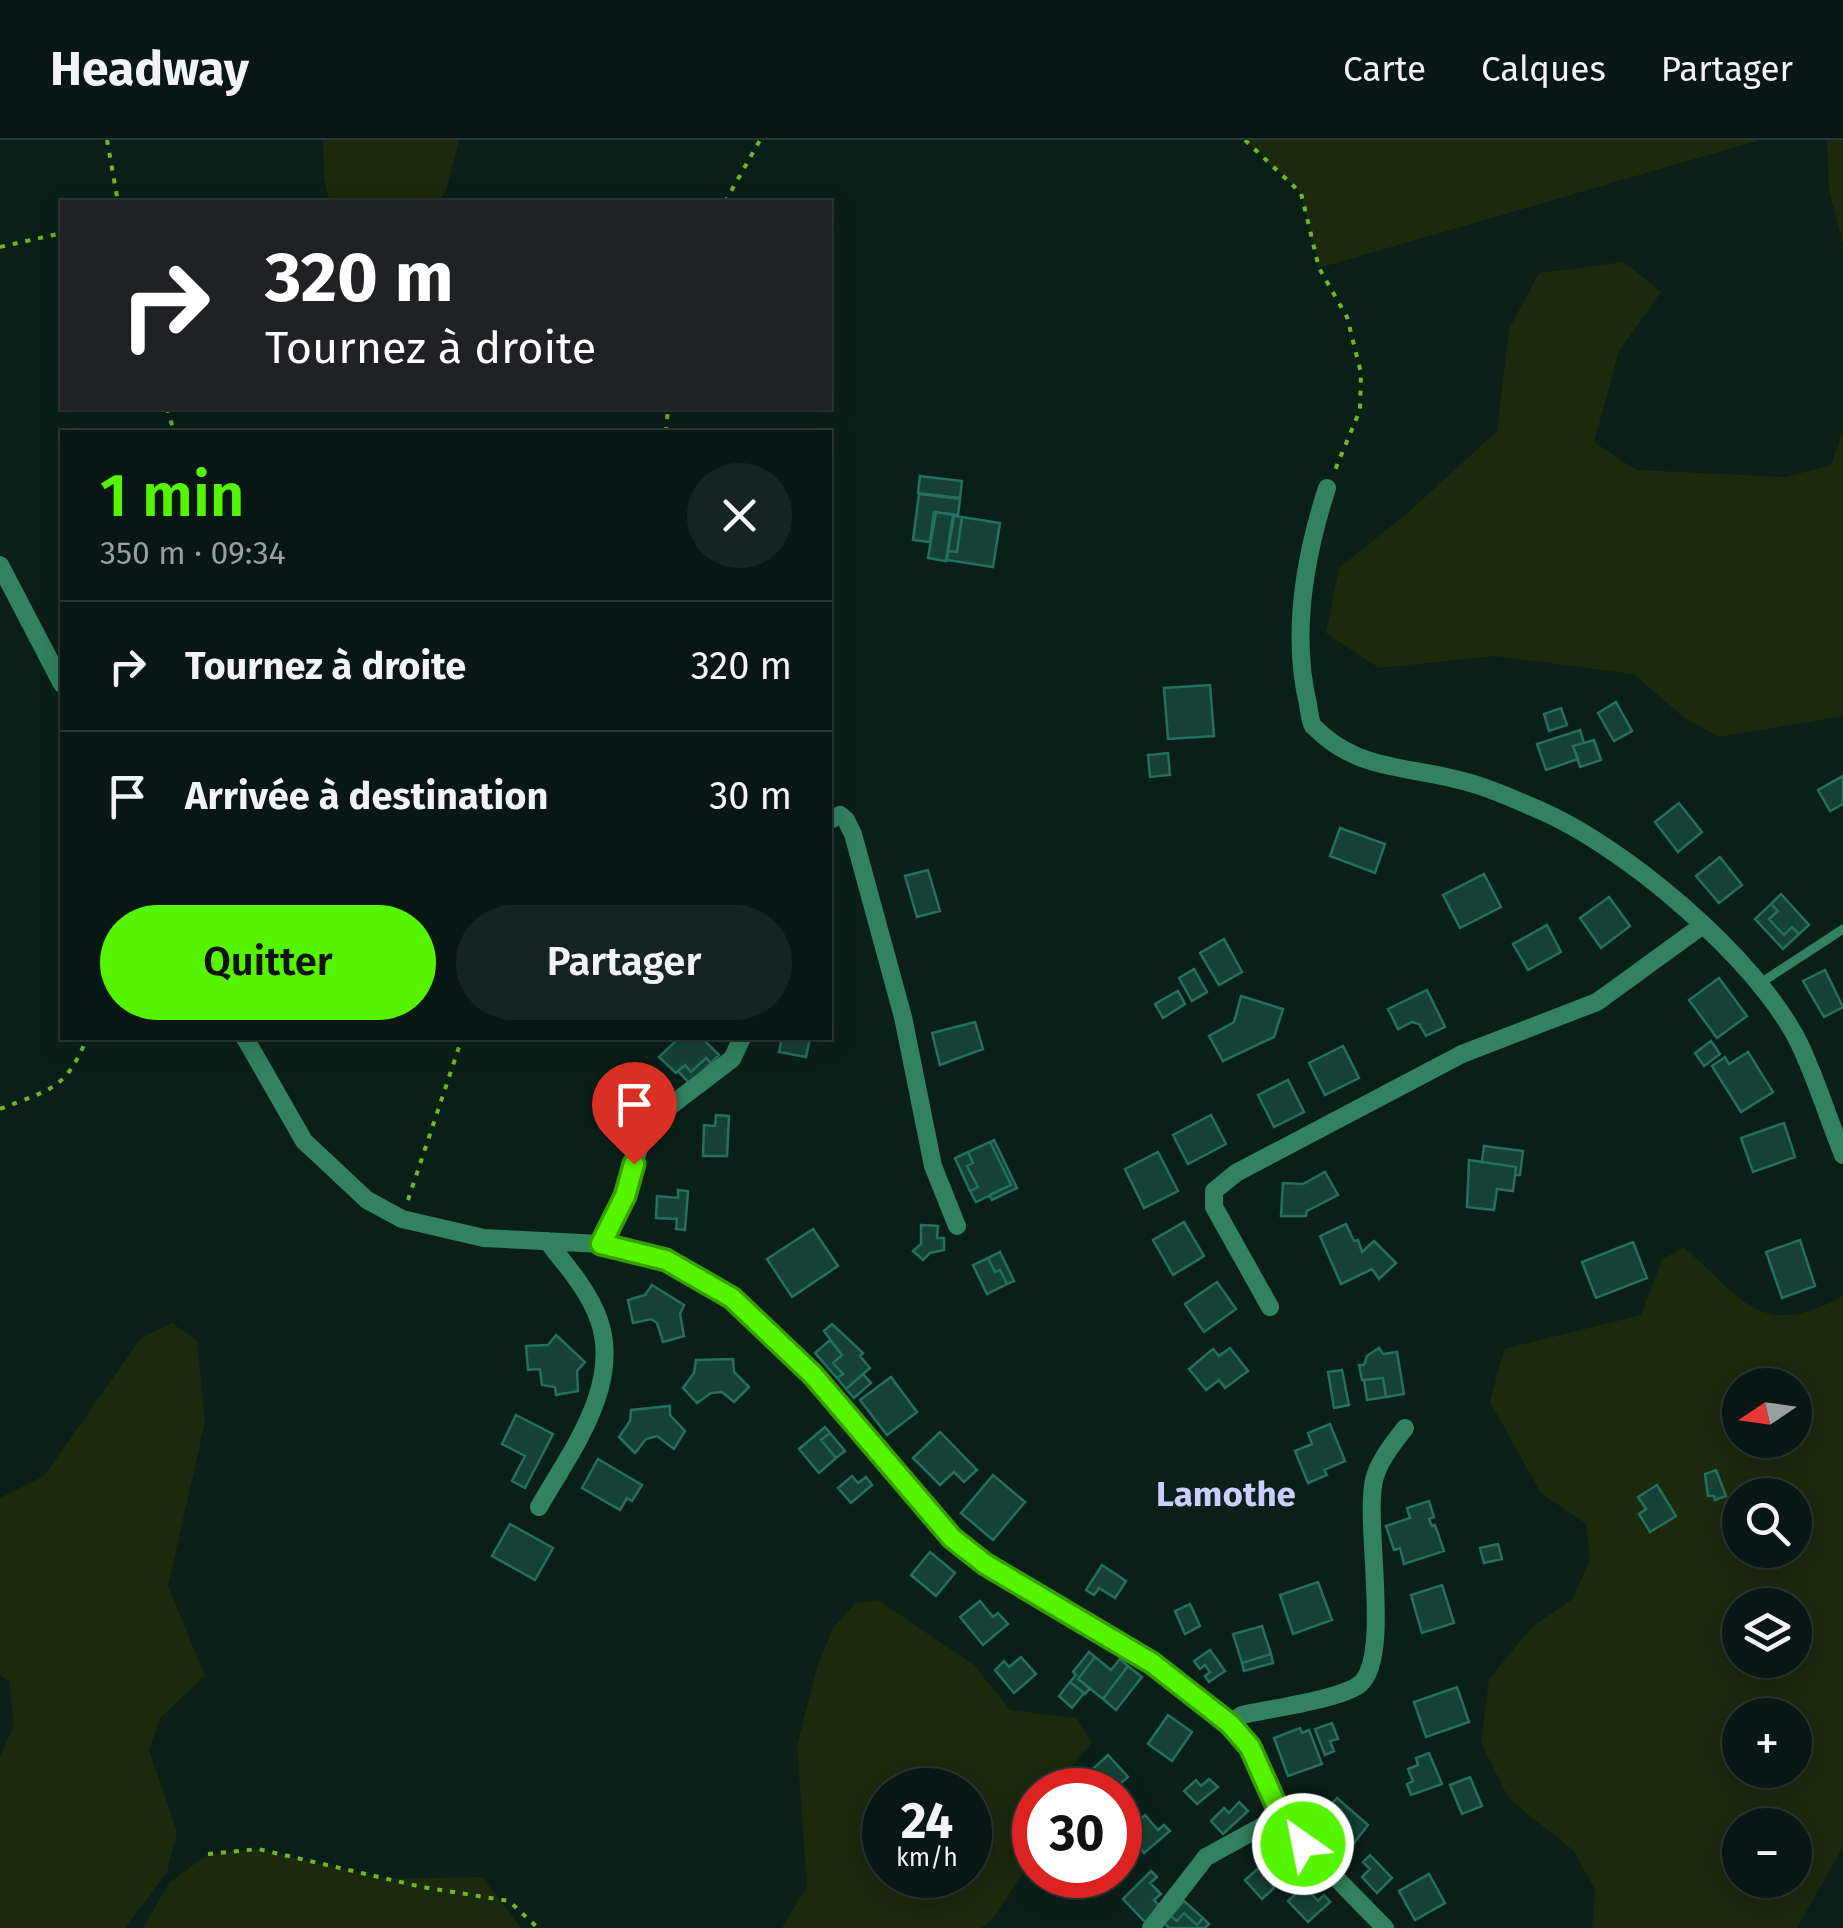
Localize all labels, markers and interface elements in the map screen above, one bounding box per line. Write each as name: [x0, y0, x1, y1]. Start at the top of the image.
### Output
text: Headway: [50, 40, 249, 98]
text: Carte: [1343, 48, 1426, 90]
text: Calques: [1481, 48, 1606, 90]
text: Partager: [1661, 48, 1793, 90]
text: 320 m: [265, 236, 454, 320]
icon: right: [100, 240, 230, 370]
text: Tournez à droite: [265, 321, 596, 375]
text: 1 min: [100, 460, 245, 532]
button: close: [687, 463, 792, 568]
text: 350 m · 09:34: [100, 534, 286, 572]
icon: right: [100, 639, 155, 694]
text: Tournez à droite: [185, 643, 466, 689]
text: 320 m: [691, 643, 792, 689]
icon: arrive: [100, 769, 155, 824]
text: Arrivée à destination: [185, 773, 548, 819]
text: 30 m: [709, 773, 792, 819]
button: Quitter: [100, 905, 436, 1020]
button: Partager: [456, 905, 792, 1020]
pin: [592, 1062, 677, 1165]
icon: arrive: [607, 1077, 662, 1132]
north arrow: [1722, 1368, 1812, 1458]
map controls: [1722, 1368, 1812, 1898]
district label: Lamothe: [1156, 1473, 1296, 1515]
button: search: [1722, 1478, 1812, 1568]
button: layers: [1722, 1588, 1812, 1678]
button: +: [1722, 1698, 1812, 1788]
speed limit sign: 30: [1012, 1768, 1142, 1898]
text: 24: [901, 1791, 953, 1851]
position arrow: [1251, 1792, 1355, 1896]
button: −: [1722, 1808, 1812, 1898]
text: km/h: [896, 1843, 958, 1873]

